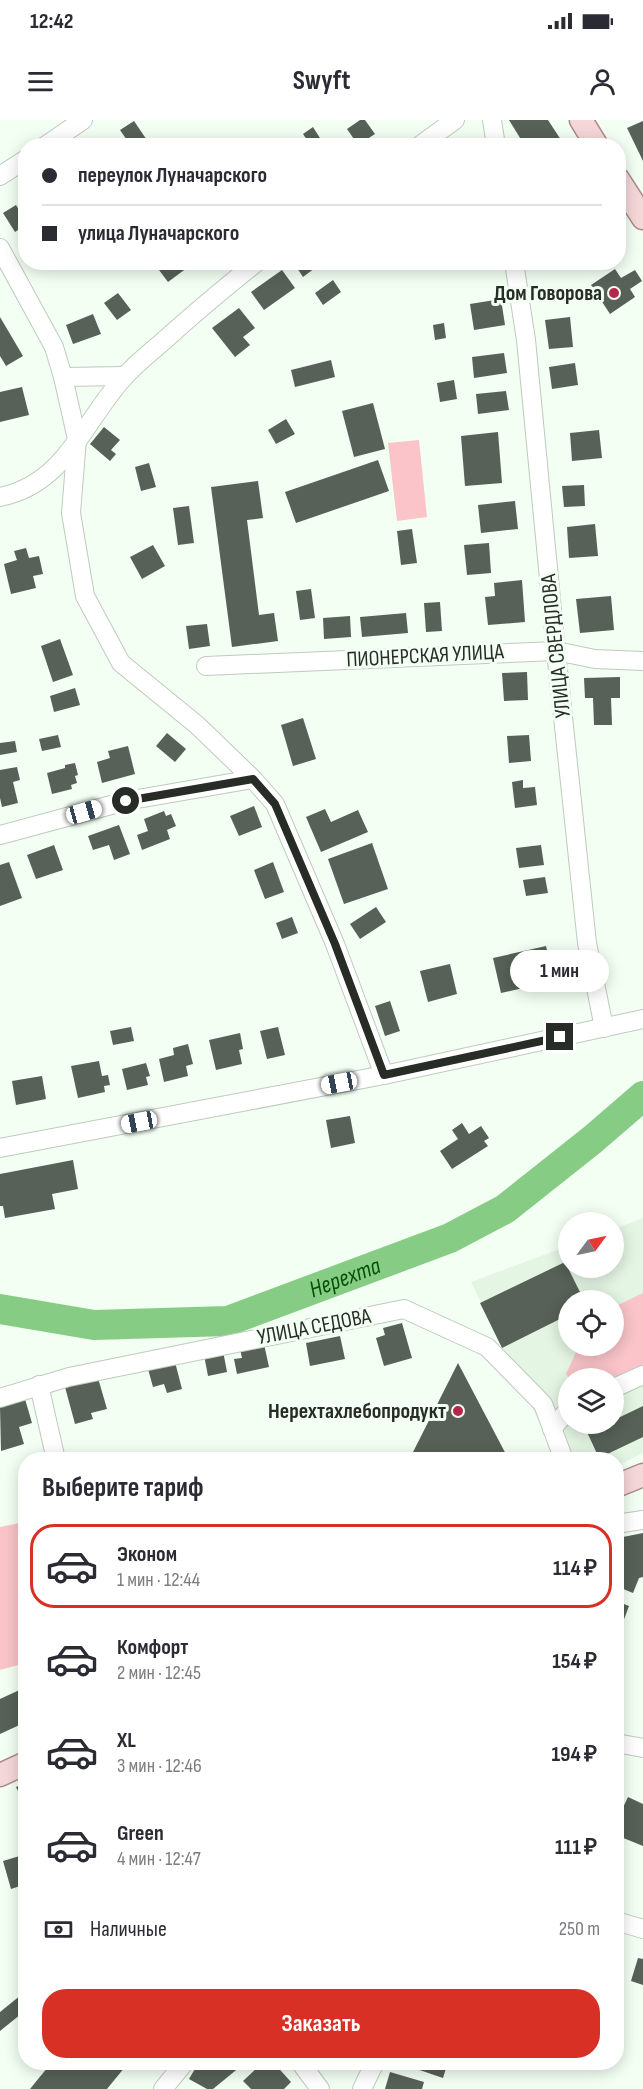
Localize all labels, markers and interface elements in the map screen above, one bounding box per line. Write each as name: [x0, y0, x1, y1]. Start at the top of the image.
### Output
text: 12:42: [30, 8, 73, 35]
icon: menu: [24, 65, 57, 98]
text: Swyft: [293, 65, 350, 97]
icon: person: [586, 65, 619, 98]
text: переулок Луначарского: [78, 162, 267, 189]
text: улица Луначарского: [78, 220, 239, 247]
place label: Дом Говорова: [494, 280, 602, 307]
marker: Дом Говорова: [607, 286, 621, 300]
street label: УЛИЦА СВЕРДЛОВА: [535, 572, 577, 719]
street label: ПИОНЕРСКАЯ УЛИЦА: [346, 638, 505, 674]
route start: [112, 787, 139, 814]
car: [64, 798, 104, 826]
callout: 1 мин: [510, 950, 610, 992]
text: 1 мин: [540, 959, 579, 983]
route end: [546, 1023, 573, 1050]
car: [320, 1071, 358, 1095]
car: [120, 1110, 158, 1134]
north arrow: [558, 1212, 624, 1278]
map controls: [558, 1212, 624, 1434]
water label: Нерехта: [305, 1251, 385, 1304]
button: locate: [558, 1290, 624, 1356]
street label: УЛИЦА СЕДОВА: [255, 1303, 374, 1351]
button: layers: [558, 1368, 624, 1434]
place label: Нерехтахлебопродукт: [268, 1398, 446, 1425]
marker: Нерехтахлебопродукт: [451, 1404, 465, 1418]
text: Выберите тариф: [42, 1472, 204, 1504]
icon: car: [45, 1539, 99, 1593]
text: Эконом: [117, 1541, 177, 1568]
text: 114 ₽: [553, 1555, 597, 1582]
text: 1 мин · 12:44: [117, 1568, 200, 1592]
icon: car: [45, 1632, 99, 1686]
text: Комфорт: [117, 1634, 188, 1661]
text: 154 ₽: [552, 1648, 597, 1675]
text: 2 мин · 12:45: [117, 1661, 201, 1685]
icon: car: [45, 1725, 99, 1779]
text: XL: [117, 1727, 136, 1754]
text: 194 ₽: [551, 1741, 597, 1768]
text: 3 мин · 12:46: [117, 1754, 202, 1778]
icon: car: [45, 1818, 99, 1872]
text: Green: [117, 1820, 164, 1847]
text: 111 ₽: [555, 1834, 597, 1861]
text: 4 мин · 12:47: [117, 1847, 201, 1871]
icon: cash: [42, 1913, 75, 1946]
text: Наличные: [90, 1916, 167, 1943]
text: 250 m: [559, 1917, 600, 1941]
button: Заказать: [42, 1989, 600, 2058]

